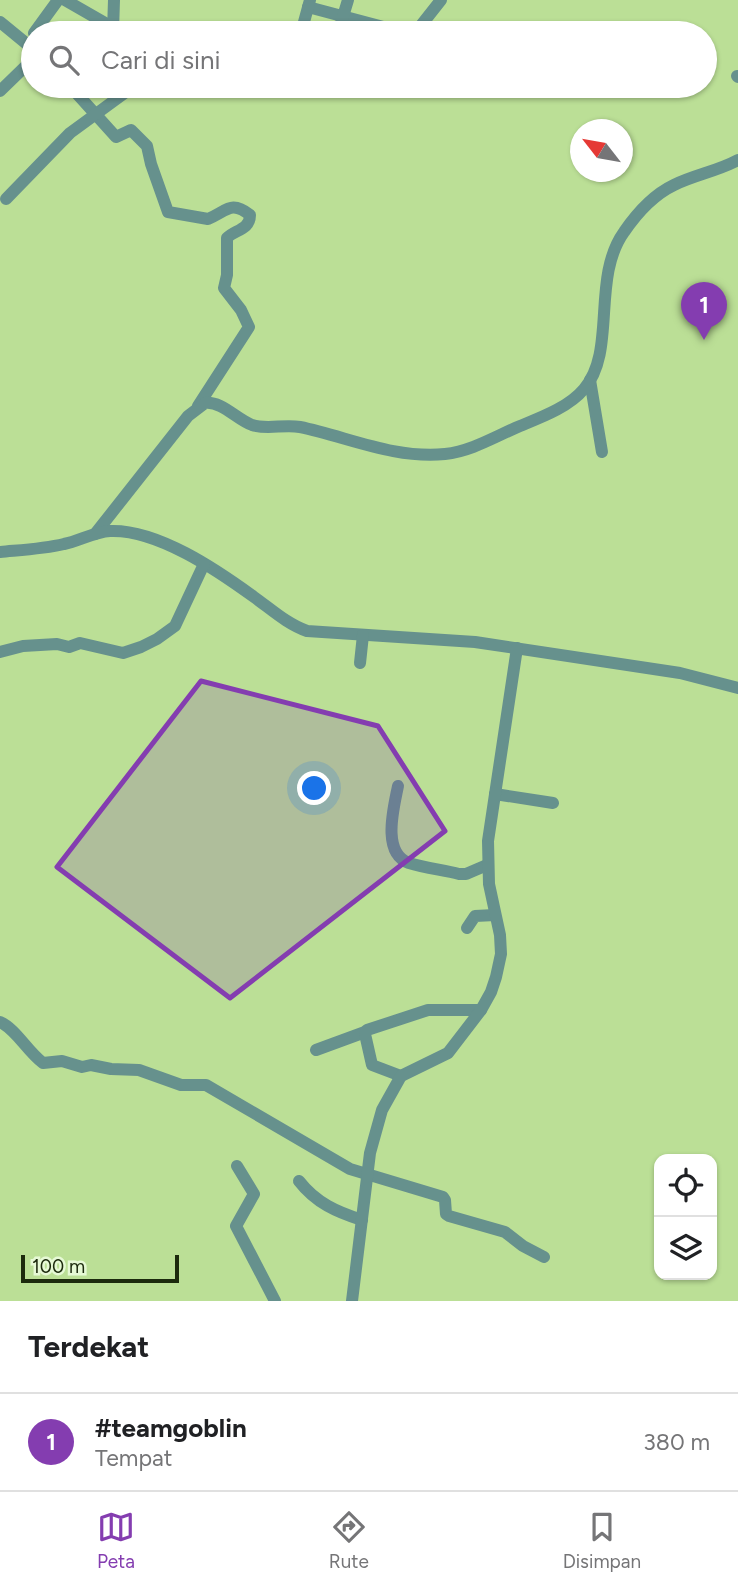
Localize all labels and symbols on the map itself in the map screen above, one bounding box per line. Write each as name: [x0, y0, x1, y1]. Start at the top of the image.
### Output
north arrow: [570, 119, 633, 182]
pin: 1: [681, 282, 727, 340]
your location: [297, 771, 331, 805]
scale bar: [21, 1252, 178, 1284]

